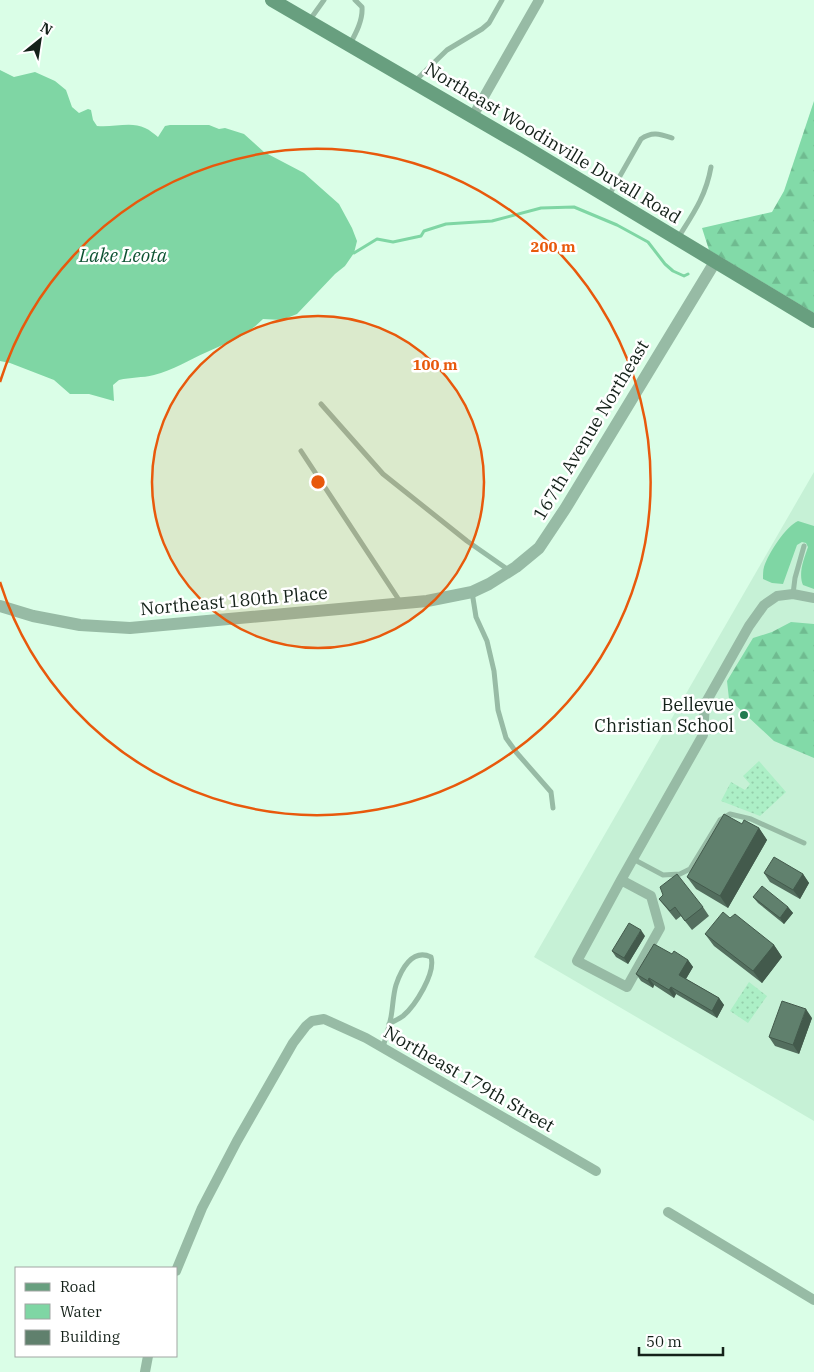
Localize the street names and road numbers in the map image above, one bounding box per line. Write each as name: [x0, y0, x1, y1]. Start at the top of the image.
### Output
street label: Northeast Woodinville Duvall Road: [421, 57, 686, 228]
street label: 167th Avenue Northeast: [528, 335, 654, 524]
street label: Northeast 180th Place: [139, 581, 329, 620]
street label: Northeast 179th Street: [380, 1020, 559, 1137]

